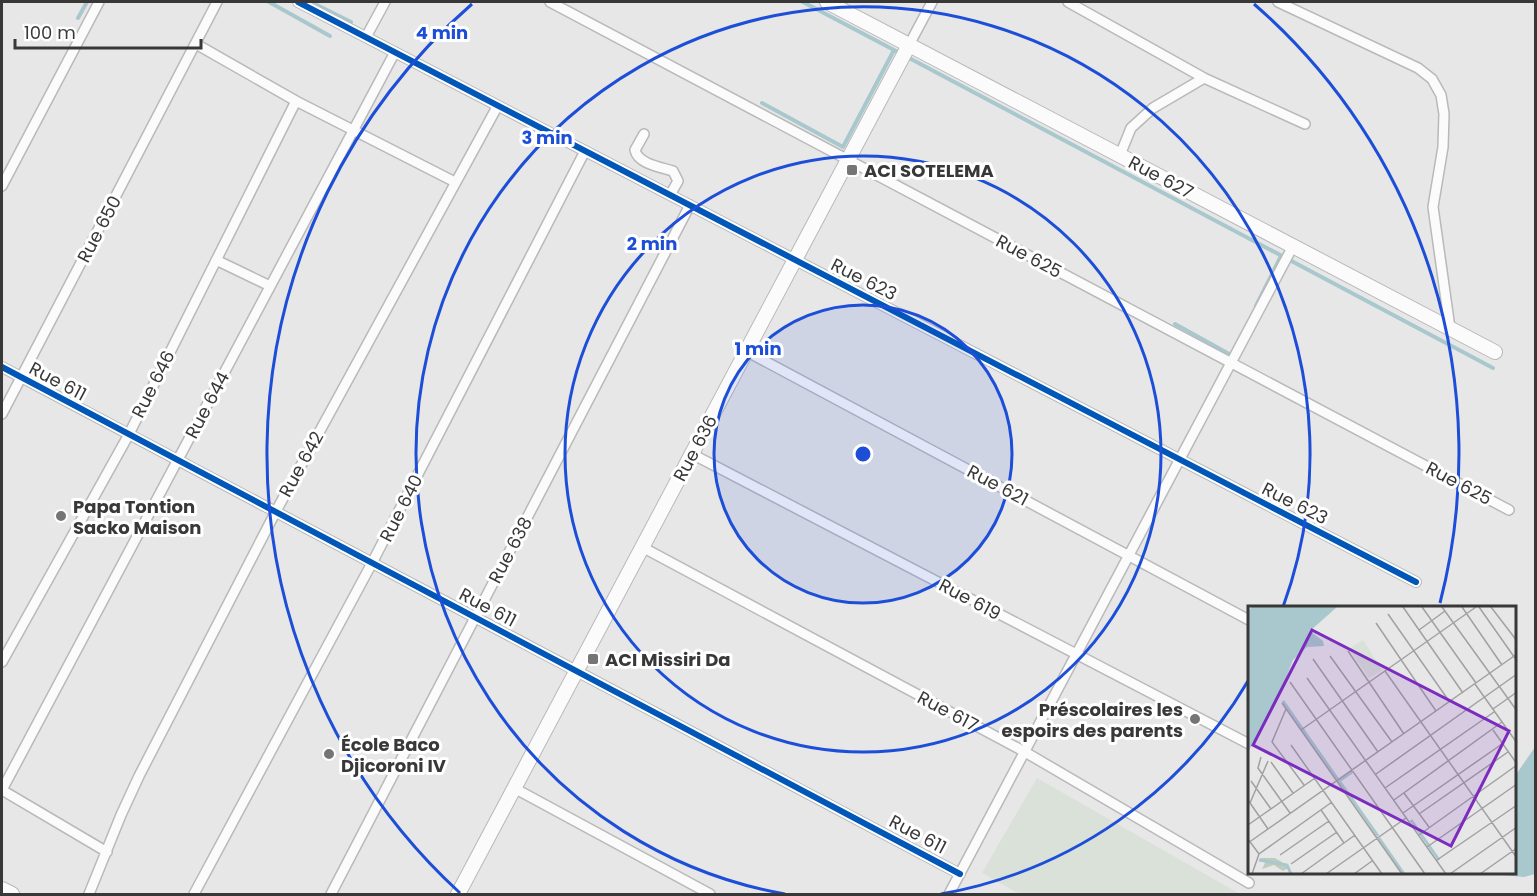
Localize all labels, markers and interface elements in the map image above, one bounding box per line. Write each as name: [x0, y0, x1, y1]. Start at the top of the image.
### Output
scale bar: [15, 12, 201, 50]
text: 100 m: [24, 20, 76, 45]
text: 4 min: [416, 20, 468, 45]
text: 3 min: [521, 125, 573, 150]
street label: Rue 627: [1124, 150, 1198, 205]
place label: ACI SOTELEMA: [864, 158, 994, 183]
marker: ACI SOTELEMA: [845, 163, 859, 177]
street label: Rue 650: [71, 191, 127, 267]
street label: Rue 625: [992, 228, 1066, 284]
text: 2 min: [627, 231, 677, 256]
street label: Rue 623: [827, 252, 901, 306]
text: 1 min: [734, 336, 782, 361]
street label: Rue 646: [125, 346, 181, 422]
street label: Rue 611: [25, 356, 91, 406]
street label: Rue 644: [179, 367, 235, 443]
street label: Rue 636: [667, 410, 723, 486]
street label: Rue 642: [273, 427, 329, 501]
centre of rings: [853, 444, 873, 464]
street label: Rue 625: [1422, 455, 1496, 511]
street label: Rue 621: [963, 458, 1033, 512]
street label: Rue 640: [373, 470, 429, 546]
street label: Rue 623: [1258, 476, 1332, 530]
place label: Papa Tontion Sacko Maison: [73, 494, 201, 540]
marker: Papa Tontion Sacko Maison: [54, 509, 68, 523]
street label: Rue 638: [482, 512, 538, 588]
street label: Rue 619: [935, 572, 1005, 626]
street label: Rue 611: [455, 582, 521, 632]
inset map: [1248, 606, 1516, 875]
place label: ACI Missiri Da: [605, 647, 730, 672]
marker: ACI Missiri Da: [586, 652, 600, 666]
street label: Rue 617: [913, 685, 983, 737]
place label: Préscolaires les espoirs des parents: [1001, 697, 1183, 743]
marker: Préscolaires les espoirs des parents: [1188, 712, 1202, 726]
place label: École Baco Djicoroni IV: [341, 732, 446, 778]
marker: École Baco Djicoroni IV: [322, 747, 336, 761]
street label: Rue 611: [885, 809, 951, 859]

